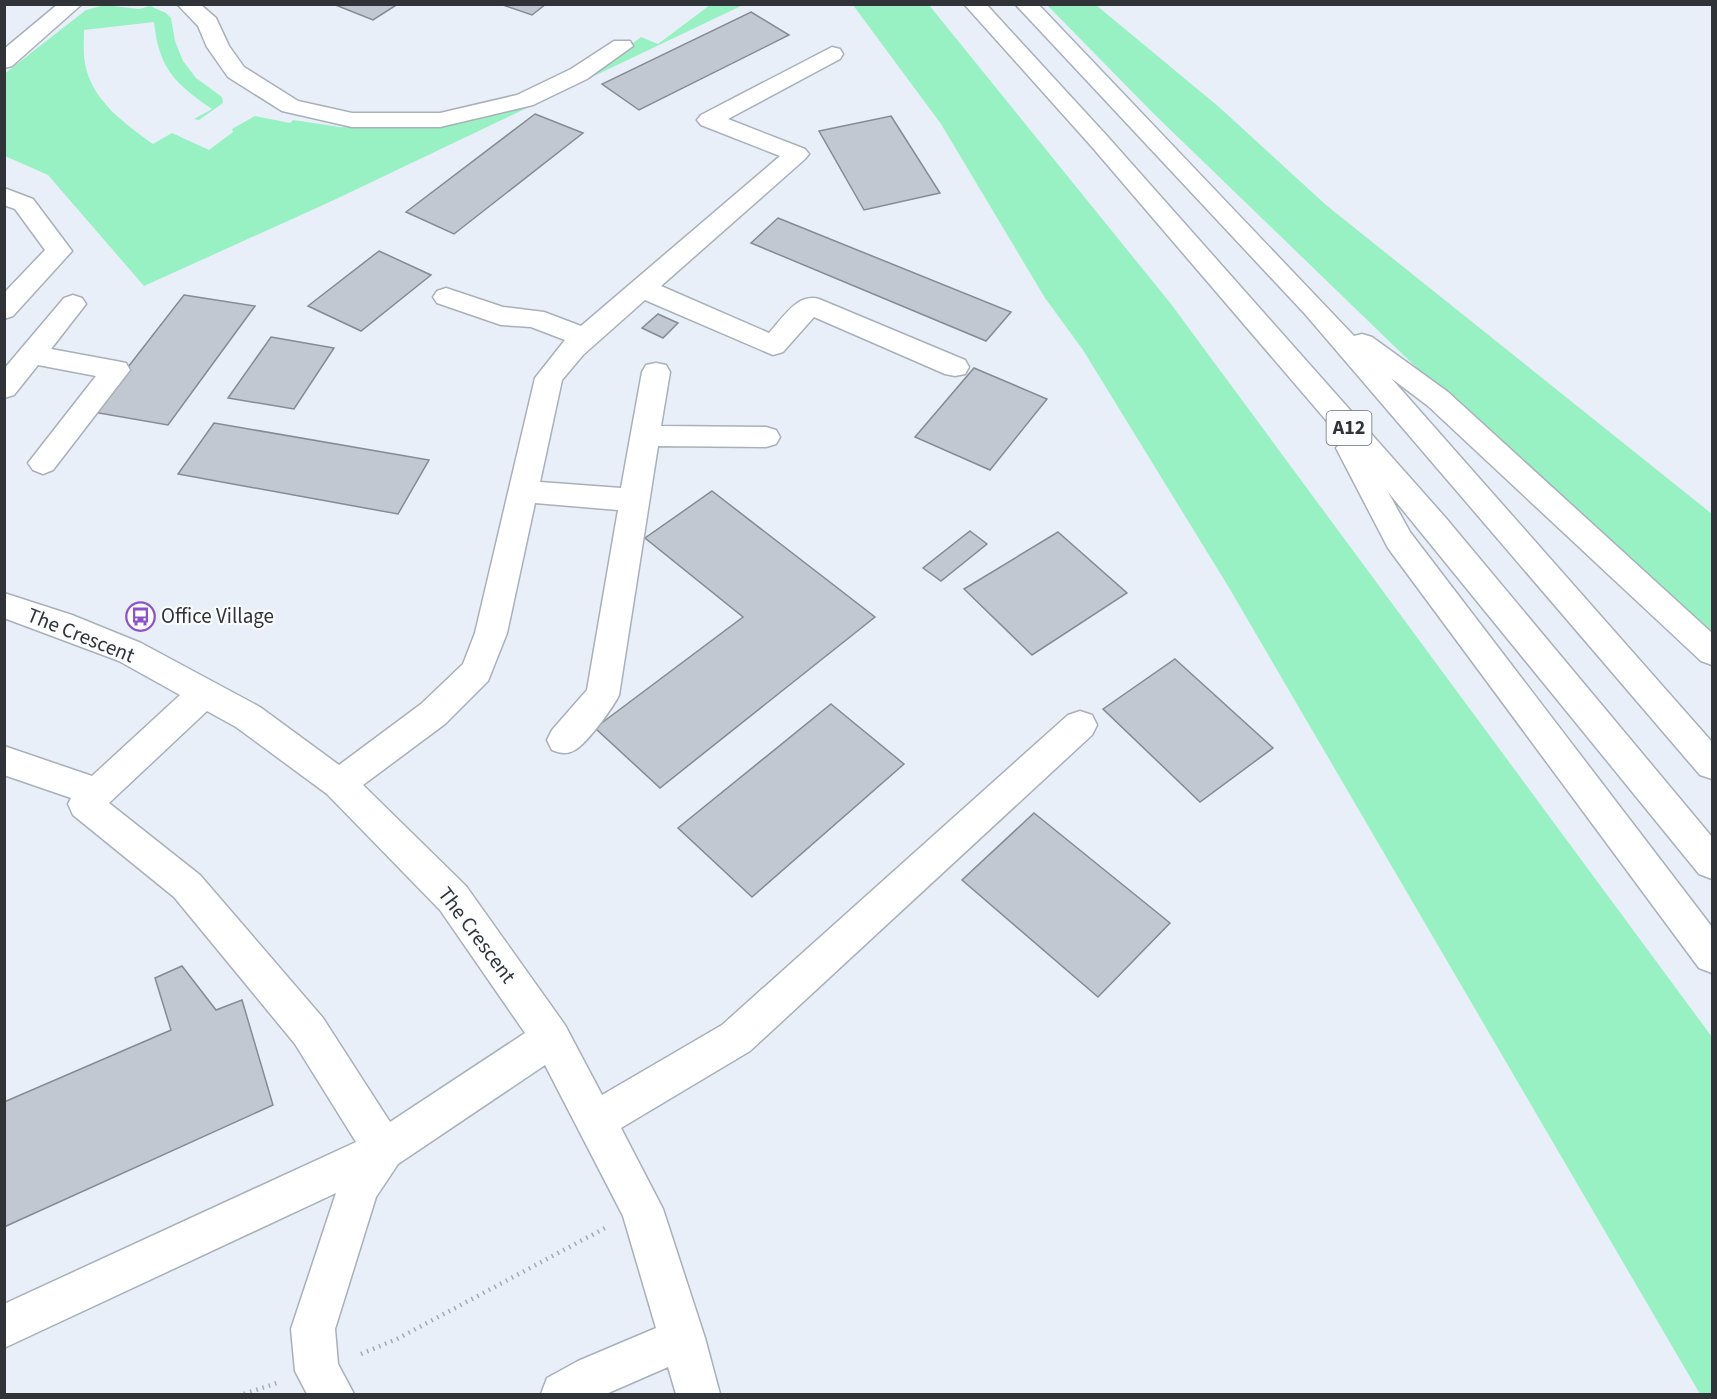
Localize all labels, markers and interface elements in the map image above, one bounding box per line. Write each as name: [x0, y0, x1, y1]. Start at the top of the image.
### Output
road number: A12: [1326, 411, 1372, 445]
street label: The Crescent: [23, 600, 139, 670]
bus stop icon: Office Village: [124, 600, 156, 632]
place label: Office Village: [161, 601, 274, 631]
street label: The Crescent: [431, 881, 523, 989]

